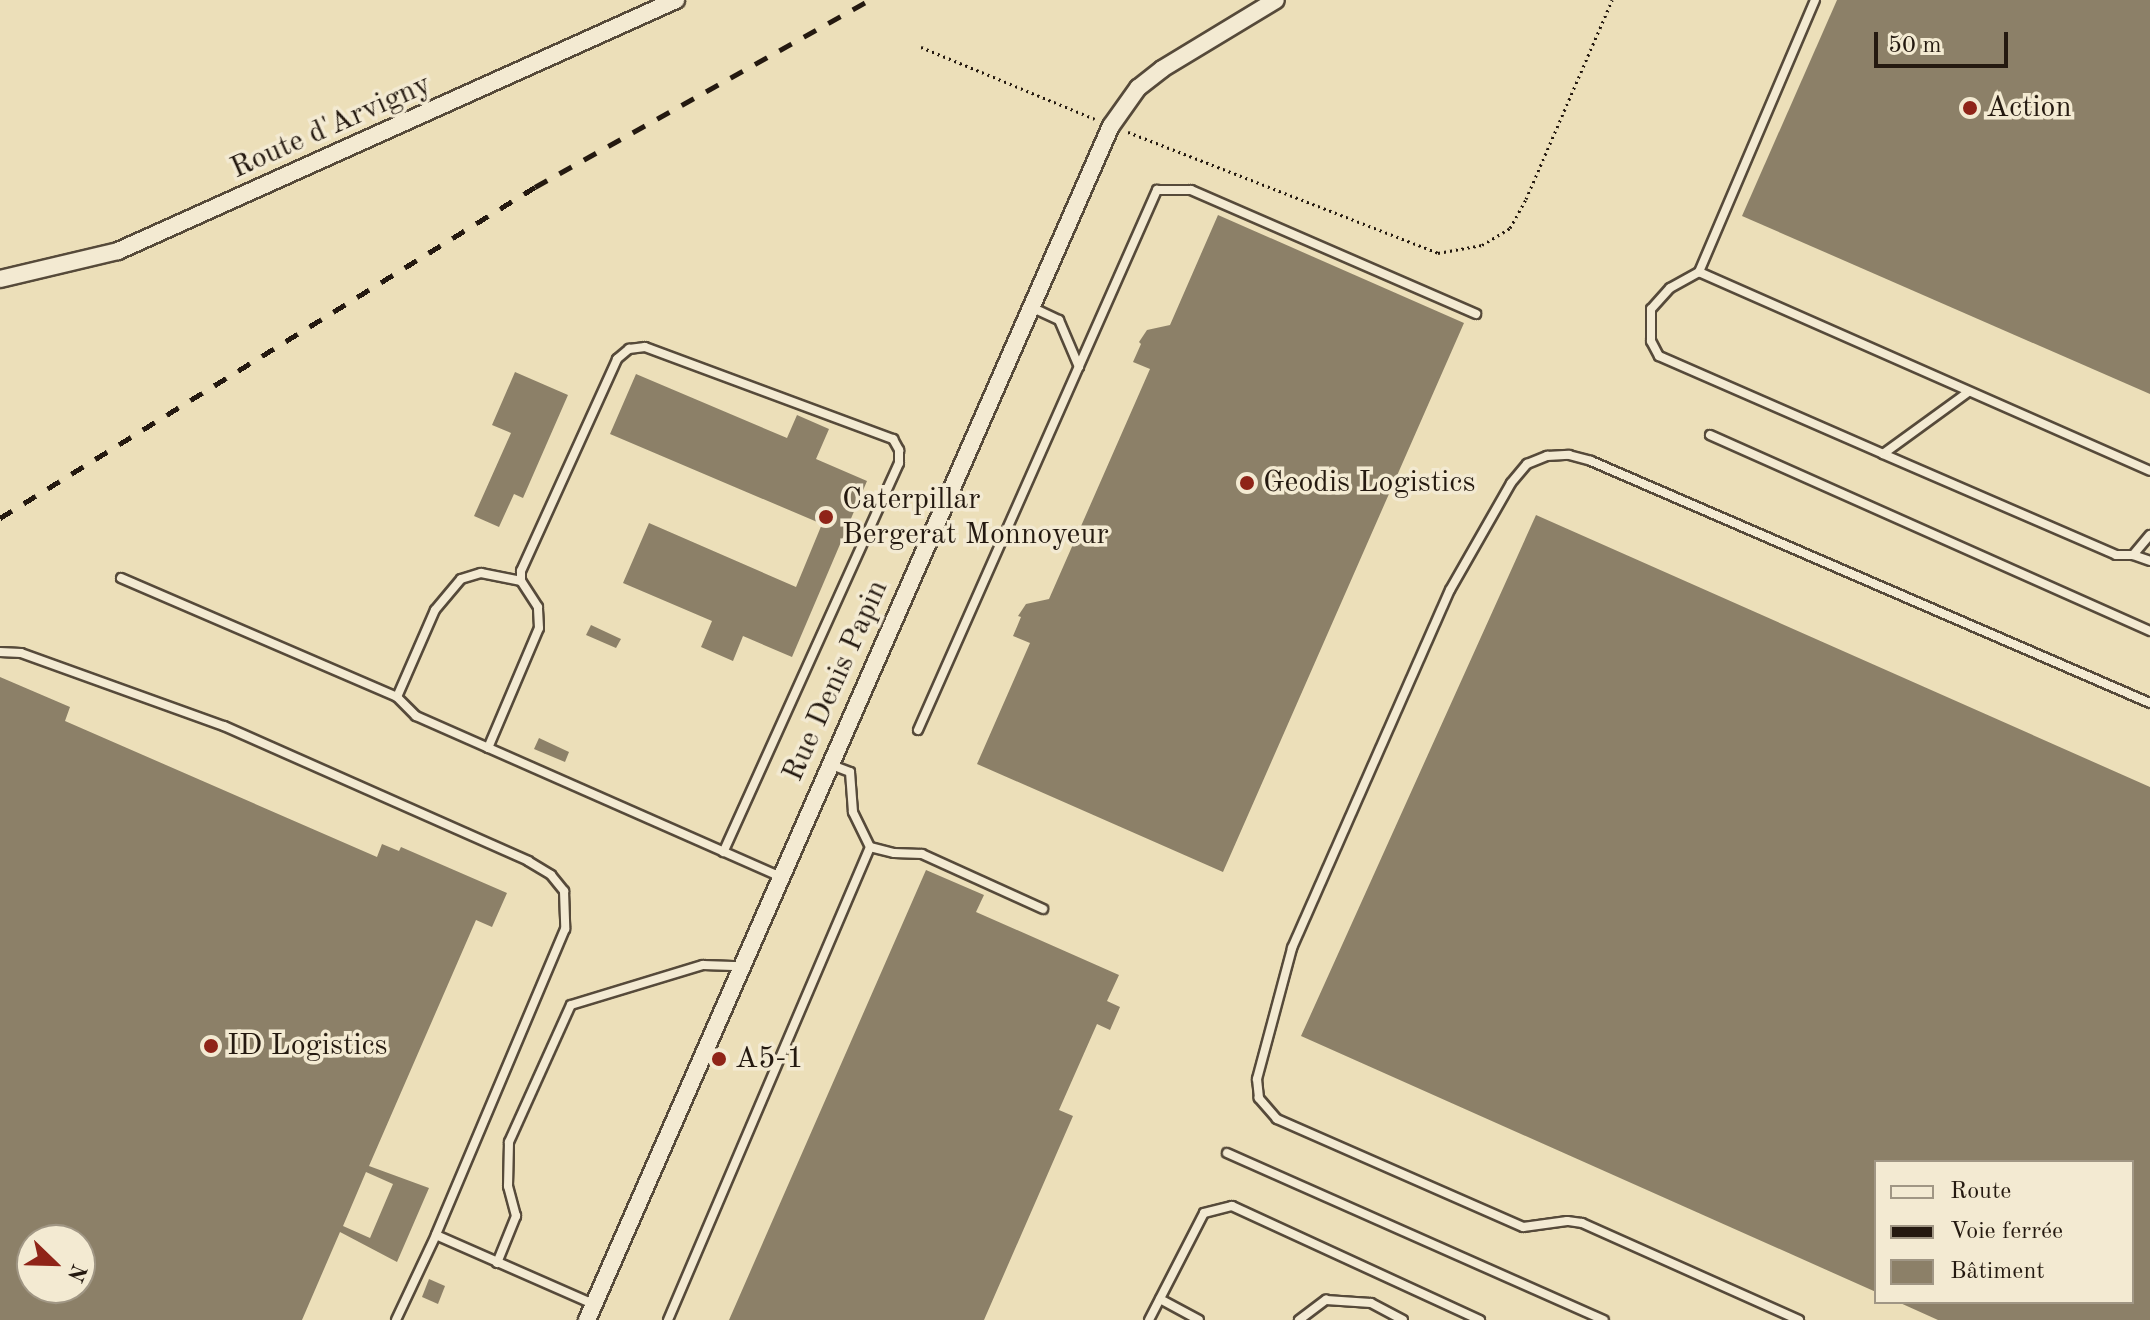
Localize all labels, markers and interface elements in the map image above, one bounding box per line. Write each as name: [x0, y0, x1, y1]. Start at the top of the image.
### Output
scale bar: [1878, 16, 2012, 66]
text: 50 m: [1888, 34, 1942, 58]
street label: Route d'Arvigny: [225, 67, 437, 187]
place label: Action: [1986, 90, 2072, 126]
marker: Action: [1961, 99, 1979, 117]
place label: Geodis Logistics: [1263, 465, 1475, 501]
marker: Geodis Logistics: [1238, 474, 1256, 492]
place label: Caterpillar Bergerat Monnoyeur: [842, 482, 1109, 552]
marker: Caterpillar Bergerat Monnoyeur: [817, 508, 835, 526]
street label: Rue Denis Papin: [776, 575, 896, 787]
place label: ID Logistics: [227, 1028, 388, 1064]
marker: ID Logistics: [202, 1037, 220, 1055]
place label: A5-1: [735, 1041, 804, 1077]
marker: A5-1: [710, 1050, 728, 1068]
legend: [1874, 1160, 2134, 1304]
text: Route: [1950, 1180, 2011, 1204]
text: Voie ferrée: [1950, 1220, 2063, 1244]
north arrow: [16, 1224, 96, 1304]
text: Bâtiment: [1950, 1260, 2045, 1284]
text: N: [63, 1261, 90, 1285]

